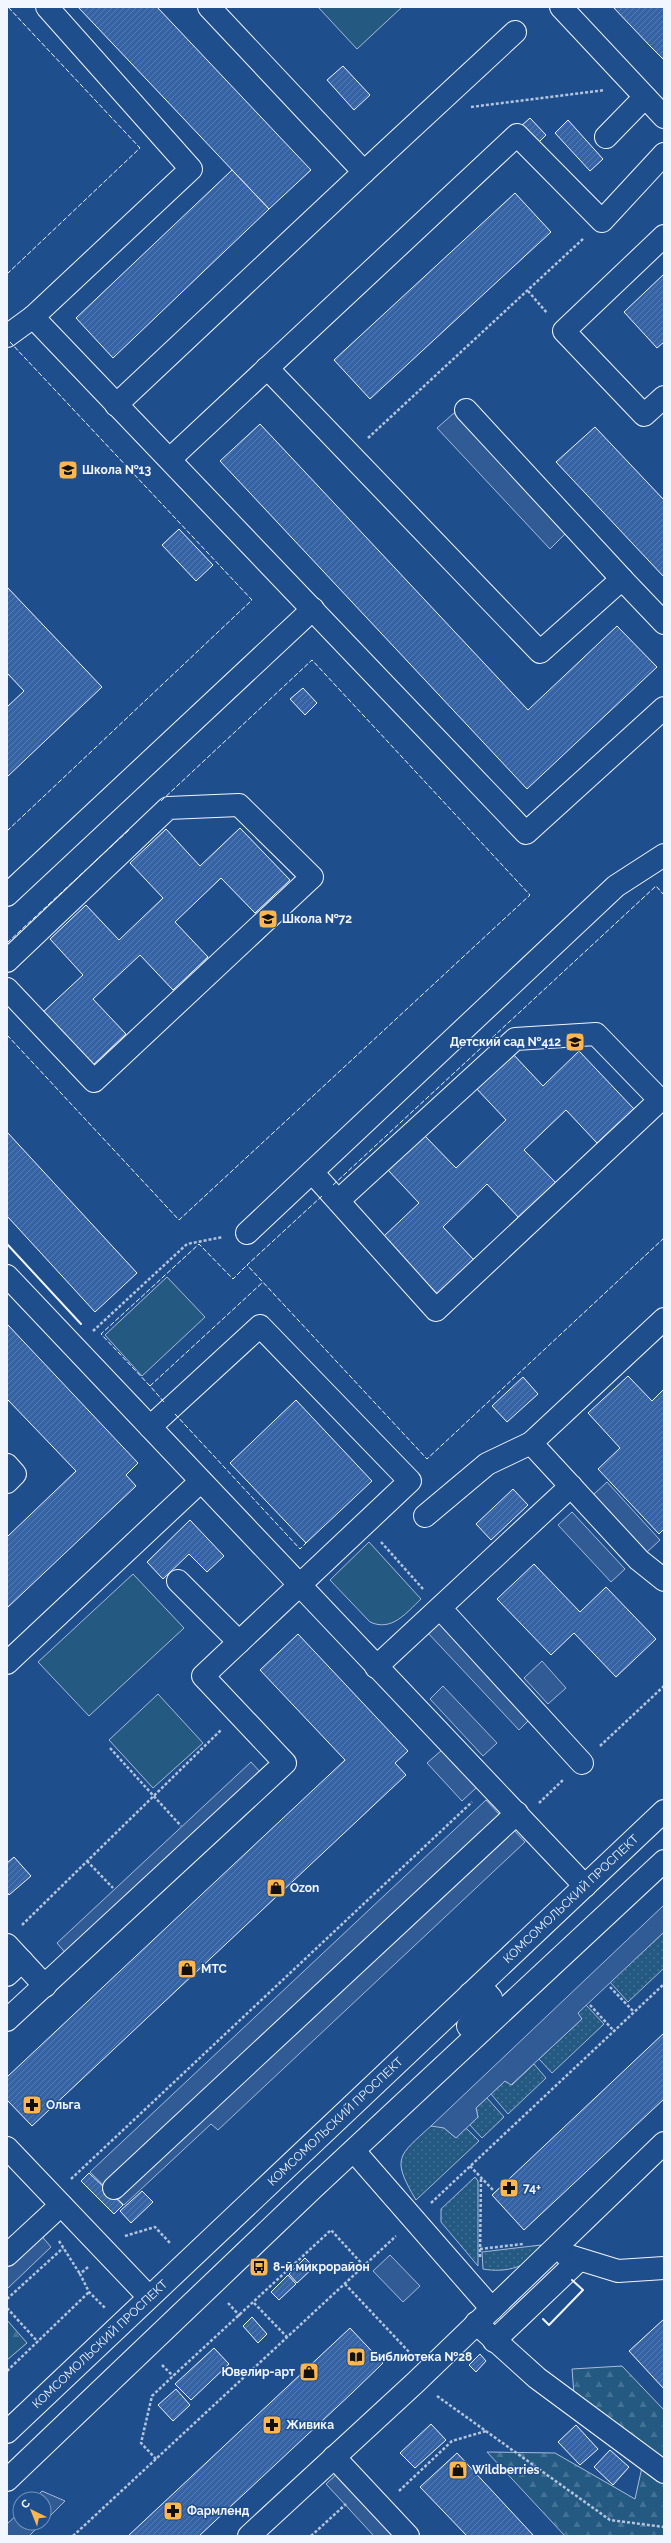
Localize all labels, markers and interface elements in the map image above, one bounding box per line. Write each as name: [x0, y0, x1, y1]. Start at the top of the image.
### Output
school or university icon: Школа №13: [57, 459, 79, 481]
place label: Школа №13: [82, 463, 151, 477]
school or university icon: Школа №72: [257, 908, 279, 930]
place label: Школа №72: [282, 912, 352, 926]
school or university icon: Детский сад №412: [564, 1031, 586, 1053]
place label: Детский сад №412: [450, 1035, 561, 1049]
street label: КОМСОМОЛЬСКИЙ ПРОСПЕКТ: [500, 1831, 642, 1966]
shop icon: Ozon: [265, 1877, 287, 1899]
place label: Ozon: [290, 1881, 319, 1895]
shop icon: МТС: [176, 1958, 198, 1980]
place label: МТС: [201, 1962, 227, 1976]
street label: КОМСОМОЛЬСКИЙ ПРОСПЕКТ: [265, 2054, 406, 2189]
pharmacy icon: Ольга: [21, 2094, 43, 2116]
place label: Ольга: [46, 2098, 81, 2112]
pharmacy icon: 74+: [498, 2177, 520, 2199]
place label: 74+: [523, 2181, 541, 2195]
bus stop icon: 8-й микрорайон: [248, 2256, 270, 2278]
place label: 8-й микрорайон: [273, 2260, 370, 2274]
street label: КОМСОМОЛЬСКИЙ ПРОСПЕКТ: [30, 2276, 171, 2411]
library icon: Библиотека №28: [345, 2346, 367, 2368]
place label: Библиотека №28: [370, 2350, 472, 2364]
shop icon: Ювелир-арт: [298, 2361, 320, 2383]
place label: Ювелир-арт: [221, 2365, 295, 2379]
pharmacy icon: Живика: [261, 2414, 283, 2436]
place label: Живика: [286, 2418, 334, 2432]
shop icon: Wildberries: [447, 2459, 469, 2481]
place label: Wildberries: [472, 2463, 540, 2477]
north arrow: [12, 2491, 52, 2531]
text: С: [18, 2496, 33, 2511]
pharmacy icon: Фармленд: [162, 2500, 184, 2522]
place label: Фармленд: [187, 2504, 250, 2518]

